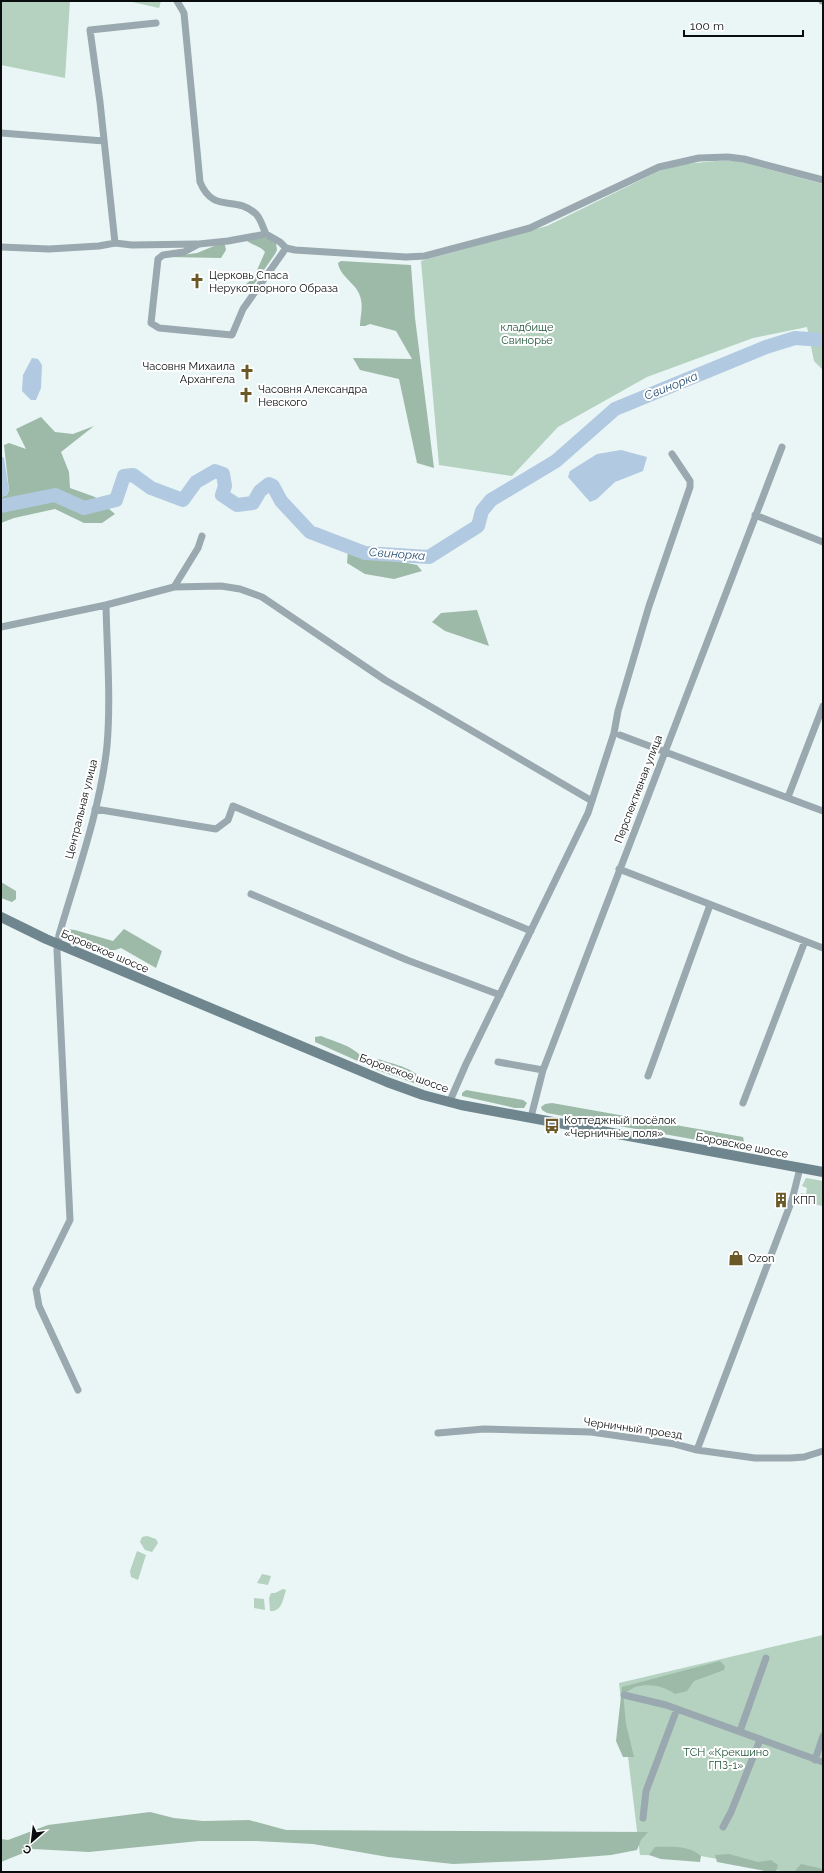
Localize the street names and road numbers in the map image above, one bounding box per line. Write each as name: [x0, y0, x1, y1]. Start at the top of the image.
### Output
street label: Перспективная улица: [612, 733, 665, 845]
street label: Центральная улица: [63, 758, 100, 860]
street label: Боровское шоссе: [59, 927, 151, 976]
street label: Боровское шоссе: [357, 1051, 451, 1096]
street label: Боровское шоссе: [695, 1130, 790, 1161]
street label: Черничный проезд: [583, 1415, 684, 1442]

